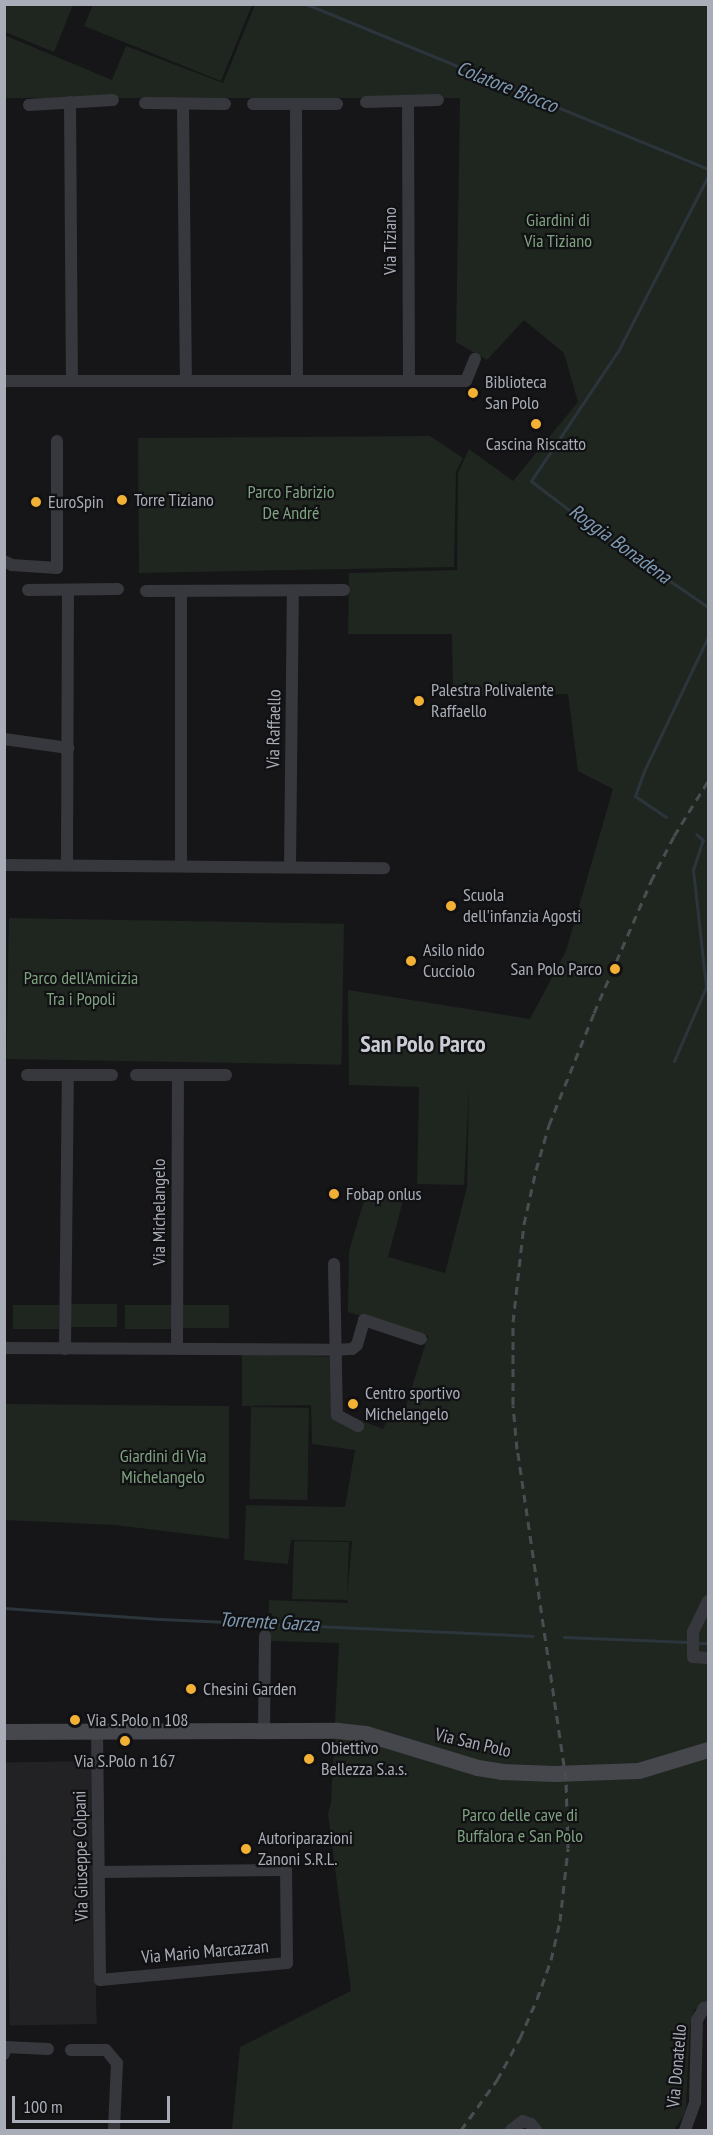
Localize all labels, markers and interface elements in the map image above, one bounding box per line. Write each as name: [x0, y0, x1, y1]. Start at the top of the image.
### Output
water label: Colatore Biocco: [453, 56, 561, 118]
street label: Via Tiziano: [379, 207, 401, 275]
park label: Giardini di Via Tiziano: [524, 210, 592, 252]
place label: Biblioteca San Polo: [485, 372, 547, 415]
marker: Biblioteca San Polo: [466, 386, 480, 400]
marker: Cascina Riscatto: [529, 417, 543, 431]
place label: Cascina Riscatto: [486, 433, 586, 455]
park label: Parco Fabrizio De André: [248, 482, 334, 524]
place label: Torre Tiziano: [134, 489, 214, 511]
place label: EuroSpin: [48, 491, 104, 513]
marker: Torre Tiziano: [115, 493, 129, 507]
marker: EuroSpin: [29, 495, 43, 509]
water label: Roggia Bonadena: [564, 499, 676, 589]
place label: Palestra Polivalente Raffaello: [431, 680, 554, 722]
street label: Via Raffaello: [263, 689, 285, 769]
marker: Palestra Polivalente Raffaello: [412, 694, 426, 708]
place label: Scuola dell'infanzia Agosti: [463, 885, 582, 928]
marker: Scuola dell'infanzia Agosti: [444, 899, 458, 913]
place label: Asilo nido Cucciolo: [423, 940, 485, 982]
marker: Asilo nido Cucciolo: [404, 954, 418, 968]
place label: San Polo Parco: [511, 958, 602, 980]
marker: San Polo Parco: [606, 960, 624, 978]
park label: Parco dell'Amicizia Tra i Popoli: [24, 968, 138, 1010]
district label: San Polo Parco: [360, 1030, 486, 1058]
street label: Via Michelangelo: [148, 1159, 170, 1265]
place label: Fobap onlus: [346, 1183, 422, 1205]
marker: Fobap onlus: [327, 1187, 341, 1201]
place label: Centro sportivo Michelangelo: [365, 1383, 460, 1426]
marker: Centro sportivo Michelangelo: [346, 1397, 360, 1411]
park label: Giardini di Via Michelangelo: [119, 1446, 207, 1488]
water label: Torrente Garza: [219, 1607, 319, 1637]
place label: Chesini Garden: [203, 1678, 296, 1700]
marker: Chesini Garden: [184, 1682, 198, 1696]
place label: Via S.Polo n 108: [87, 1709, 188, 1731]
marker: Via S.Polo n 108: [68, 1713, 82, 1727]
street label: Via San Polo: [433, 1724, 513, 1762]
marker: Via S.Polo n 167: [118, 1734, 132, 1748]
place label: Obiettivo Bellezza S.a.s.: [321, 1738, 407, 1780]
place label: Via S.Polo n 167: [74, 1750, 176, 1772]
marker: Obiettivo Bellezza S.a.s.: [302, 1752, 316, 1766]
street label: Via Giuseppe Colpani: [69, 1790, 93, 1922]
park label: Parco delle cave di Buffalora e San Polo: [457, 1805, 583, 1848]
place label: Autoriparazioni Zanoni S.R.L.: [258, 1828, 353, 1870]
marker: Autoriparazioni Zanoni S.R.L.: [239, 1842, 253, 1856]
street label: Via Mario Marcazzan: [140, 1936, 270, 1968]
street label: Via Donatello: [663, 2023, 691, 2109]
scale bar: [15, 2084, 172, 2122]
text: 100 m: [23, 2095, 63, 2118]

